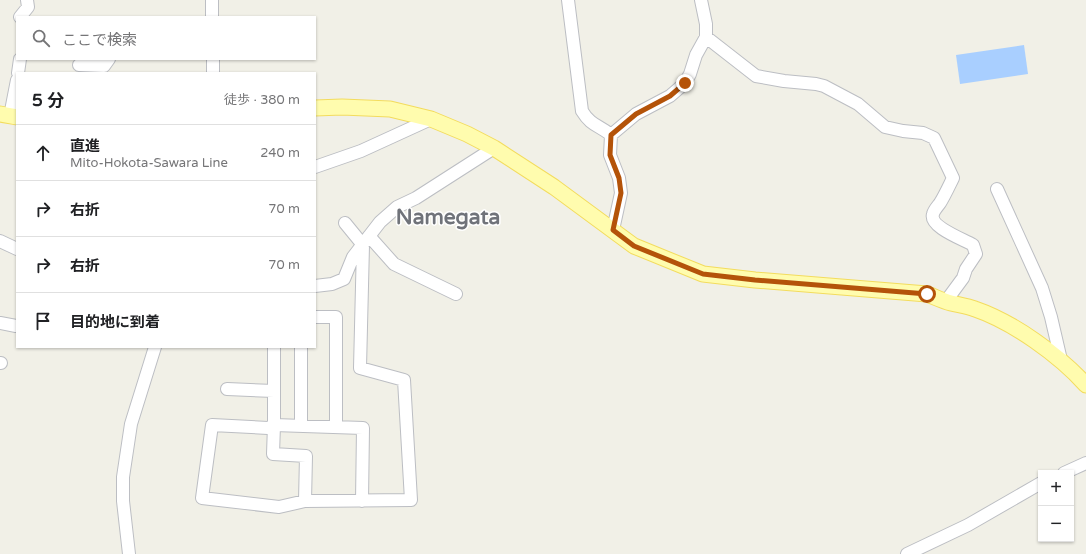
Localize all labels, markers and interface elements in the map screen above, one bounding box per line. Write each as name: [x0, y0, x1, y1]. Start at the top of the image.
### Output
search box: [16, 16, 316, 60]
icon: search: [30, 27, 52, 49]
text: ここで検索: [62, 31, 137, 49]
route end: [676, 74, 694, 92]
text: 5 分: [32, 90, 64, 111]
text: 徒歩 · 380 m: [224, 92, 300, 108]
text: 直進: [70, 137, 100, 155]
icon: ahead: [32, 142, 54, 164]
text: 240 m: [260, 145, 300, 161]
text: Mito-Hokota-Sawara Line: [70, 155, 228, 171]
icon: right: [32, 198, 54, 220]
text: 右折: [70, 201, 100, 219]
text: 70 m: [268, 201, 300, 217]
district label: Namegata: [396, 205, 500, 230]
icon: right: [32, 254, 54, 276]
text: 右折: [70, 257, 100, 275]
text: 70 m: [268, 257, 300, 273]
route start: [918, 285, 936, 303]
icon: arrive: [32, 310, 54, 332]
text: 目的地に到着: [70, 313, 160, 331]
map controls: [1038, 470, 1074, 542]
button: +: [1038, 470, 1074, 506]
button: −: [1038, 506, 1074, 542]

